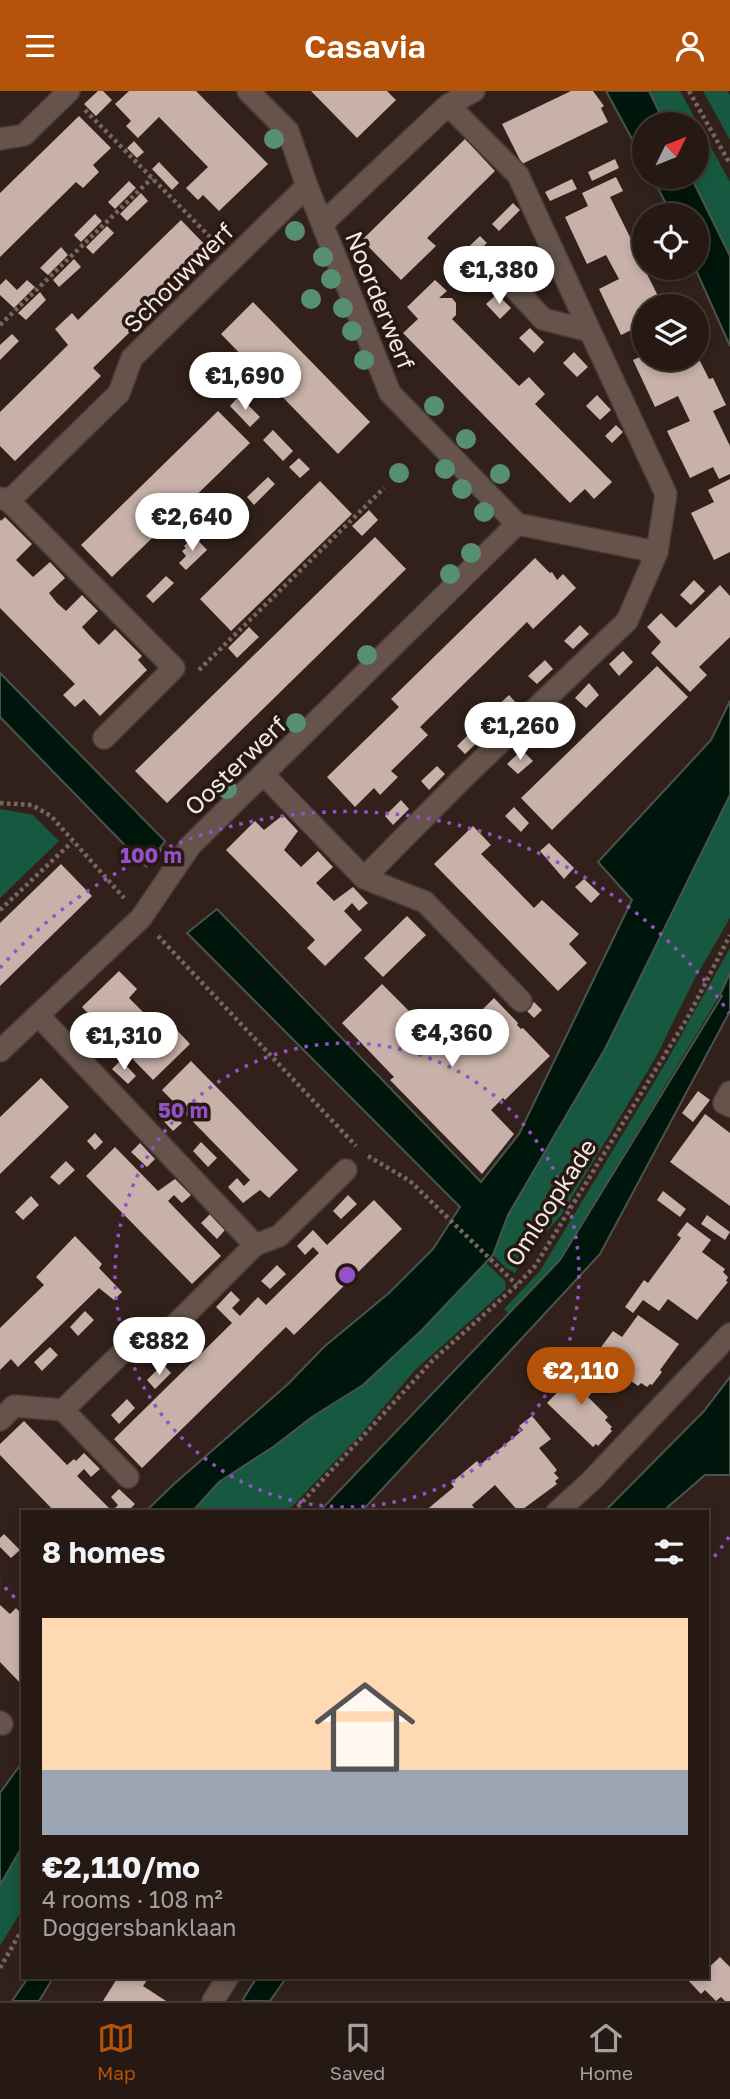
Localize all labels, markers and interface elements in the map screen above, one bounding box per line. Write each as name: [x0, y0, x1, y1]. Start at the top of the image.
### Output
icon: menu: [21, 27, 59, 65]
text: Casavia: [304, 27, 426, 65]
icon: person: [671, 27, 709, 65]
north arrow: [632, 112, 709, 189]
map controls: [632, 112, 709, 371]
button: locate: [632, 203, 709, 280]
street label: Schouwwerf: [117, 216, 239, 338]
street label: Noorderwerf: [340, 227, 422, 374]
pin: €1,380: [442, 247, 556, 306]
text: €1,380: [459, 255, 539, 283]
button: layers: [632, 294, 709, 371]
pin: €1,690: [188, 353, 302, 412]
text: €1,690: [205, 361, 285, 389]
pin: €2,640: [135, 493, 249, 553]
text: €2,640: [151, 502, 233, 530]
pin: €1,260: [463, 703, 577, 762]
street label: Oosterwerf: [178, 709, 292, 821]
text: €1,260: [480, 711, 560, 739]
text: 100 m: [120, 842, 182, 868]
pin: €4,360: [395, 1009, 509, 1069]
pin: €1,310: [67, 1013, 181, 1072]
text: €4,360: [411, 1018, 493, 1046]
text: €1,310: [86, 1021, 162, 1049]
text: 50 m: [158, 1097, 208, 1123]
street label: Omloopkade: [498, 1133, 602, 1271]
centre of rings: [335, 1263, 359, 1287]
pin: €882: [118, 1317, 200, 1377]
text: €882: [129, 1326, 189, 1354]
pin: €2,110: [524, 1347, 638, 1407]
text: €2,110: [543, 1356, 619, 1384]
icon: filters: [650, 1533, 688, 1571]
text: 8 homes: [42, 1534, 166, 1570]
icon: home: [302, 1664, 428, 1790]
text: €2,110/mo: [42, 1849, 200, 1885]
text: 4 rooms · 108 m²: [42, 1885, 223, 1913]
text: Doggersbanklaan: [42, 1913, 236, 1941]
tab: Map: [97, 2019, 136, 2084]
tab: Saved: [330, 2019, 385, 2084]
tab: Home: [579, 2019, 633, 2084]

